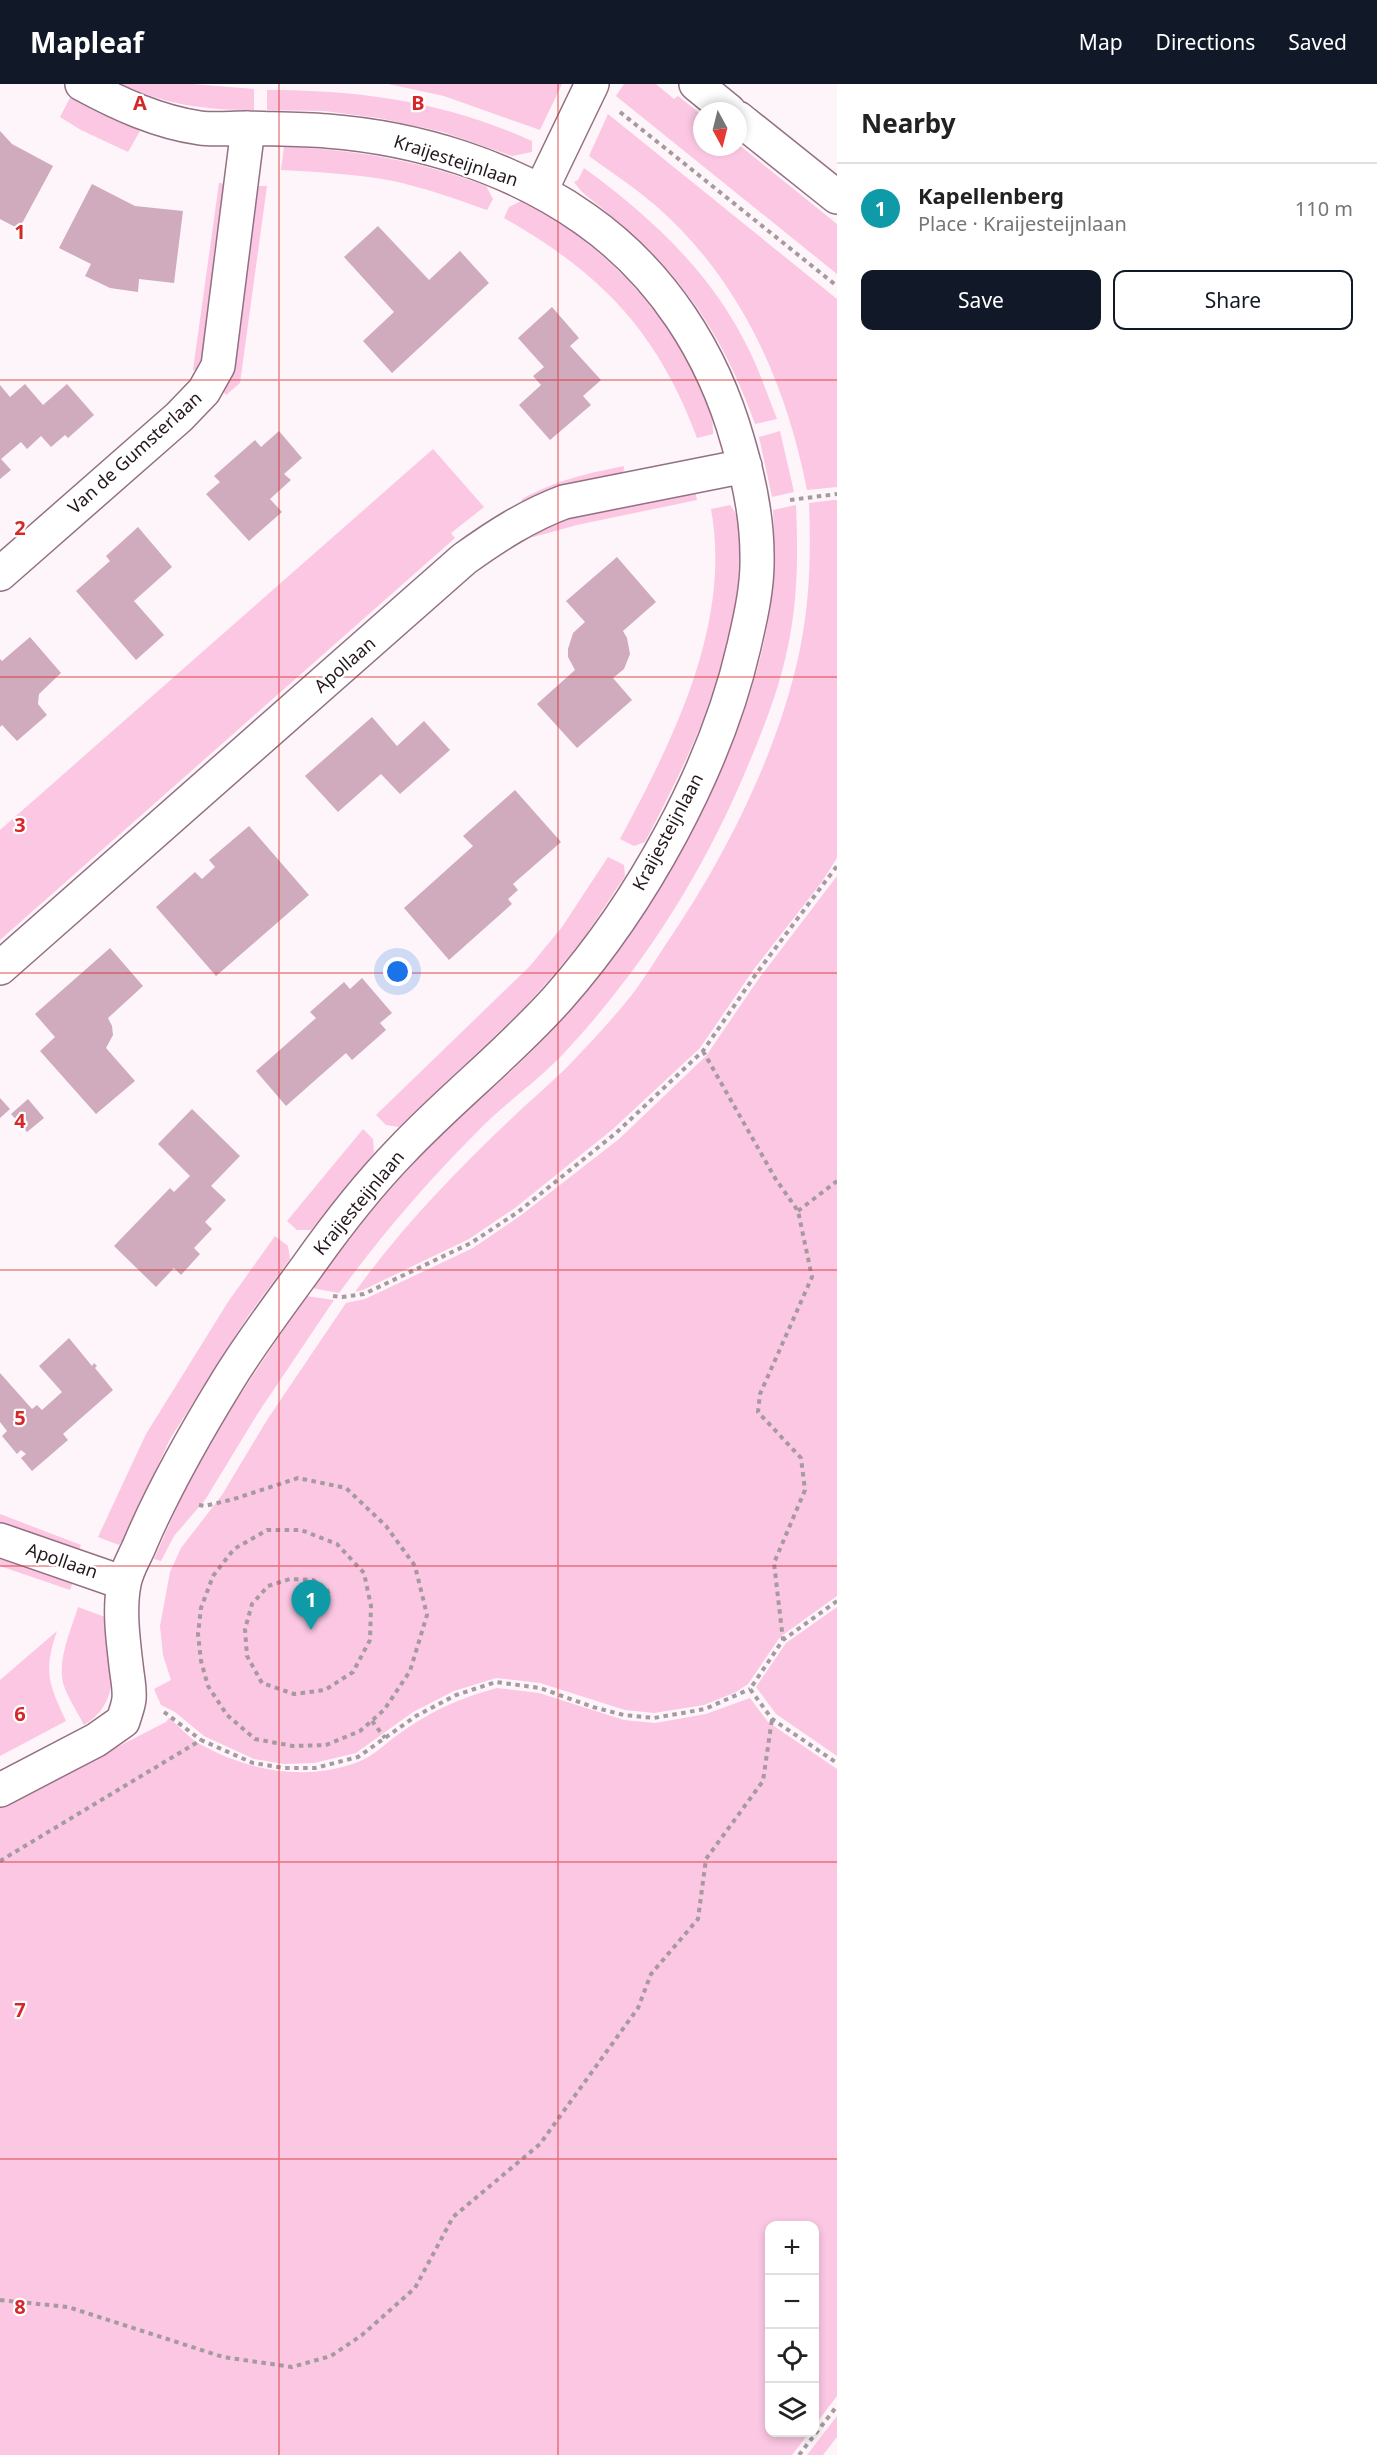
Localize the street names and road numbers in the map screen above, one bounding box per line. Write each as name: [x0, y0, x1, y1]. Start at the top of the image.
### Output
street label: Kraijesteijnlaan: [391, 129, 522, 191]
street label: Van de Gumsterlaan: [62, 386, 206, 519]
street label: Apollaan: [309, 631, 380, 698]
street label: Kraijesteijnlaan: [626, 769, 708, 894]
street label: Kraijesteijnlaan: [307, 1145, 409, 1260]
street label: Apollaan: [23, 1537, 101, 1583]

